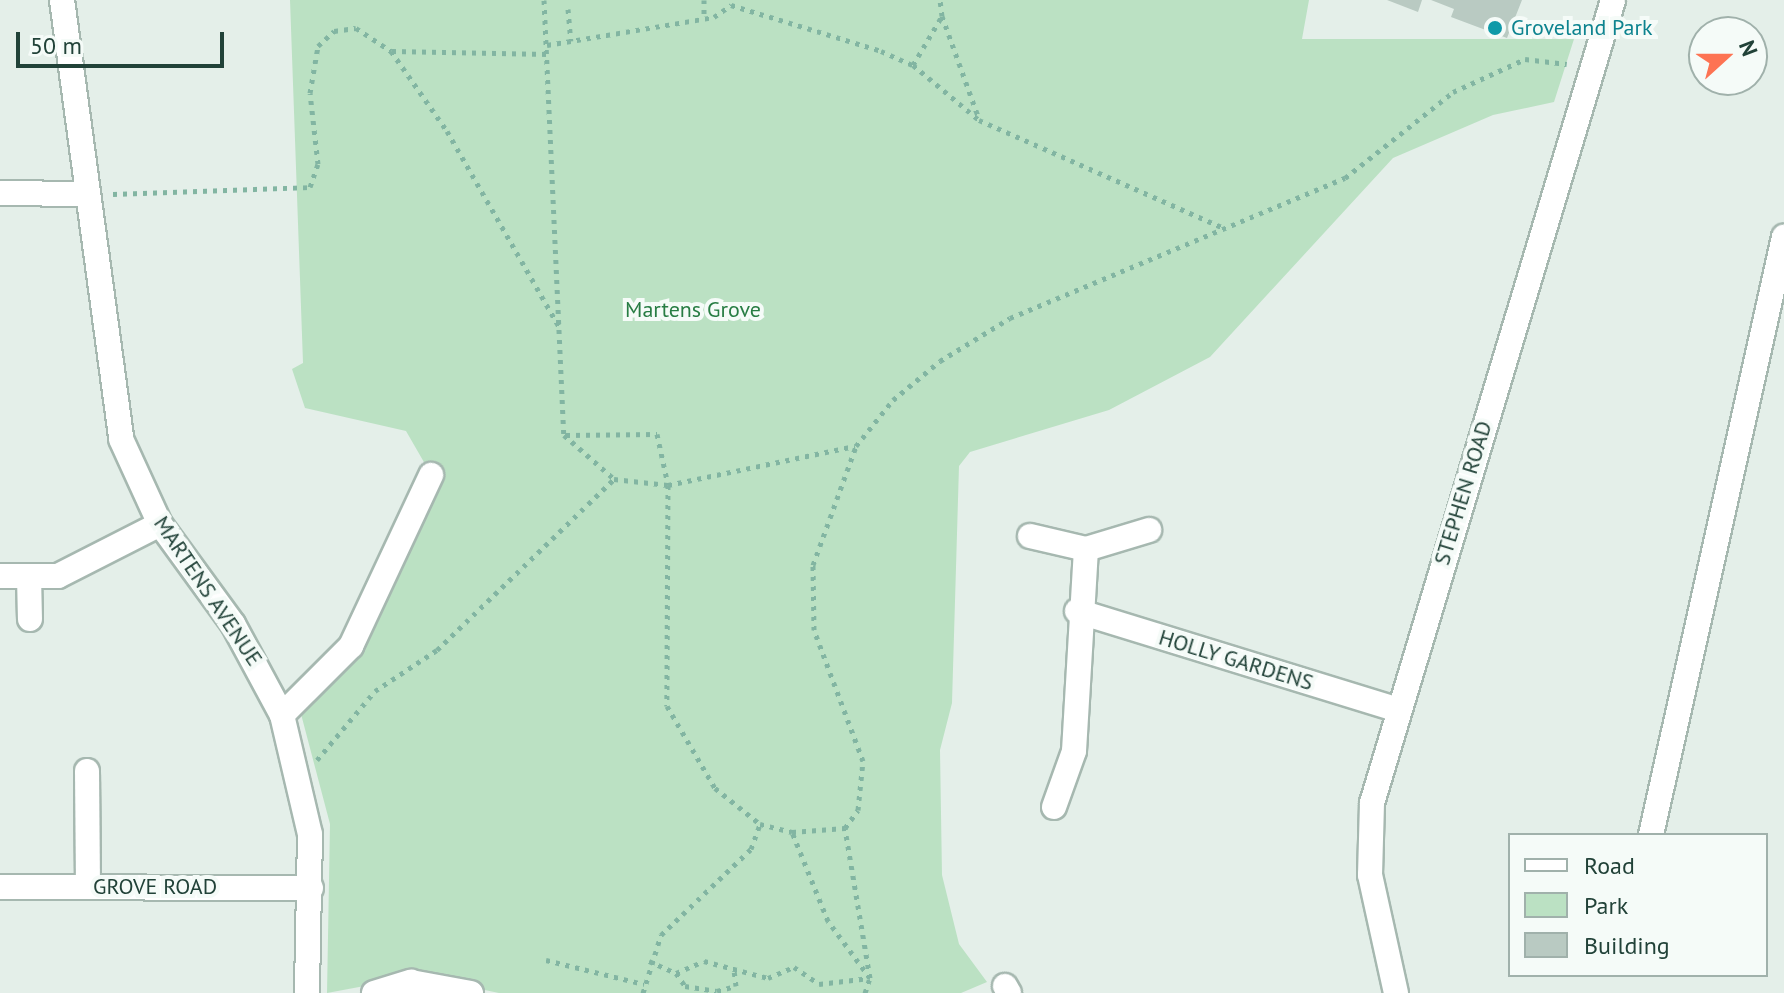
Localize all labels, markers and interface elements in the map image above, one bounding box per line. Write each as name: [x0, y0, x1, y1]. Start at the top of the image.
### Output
place label: Groveland Park: [1511, 15, 1653, 41]
scale bar: [20, 16, 228, 66]
north arrow: [1688, 16, 1768, 96]
marker: Groveland Park: [1486, 19, 1504, 37]
text: 50 m: [30, 30, 82, 61]
text: N: [1733, 36, 1764, 60]
park label: Martens Grove: [625, 297, 761, 323]
street label: STEPHEN ROAD: [1429, 418, 1497, 568]
street label: MARTENS AVENUE: [148, 511, 268, 671]
street label: HOLLY GARDENS: [1155, 624, 1317, 696]
legend: [1508, 833, 1768, 977]
text: Road: [1584, 850, 1635, 881]
street label: GROVE ROAD: [93, 874, 217, 900]
text: Park: [1584, 890, 1628, 921]
text: Building: [1584, 930, 1670, 961]

